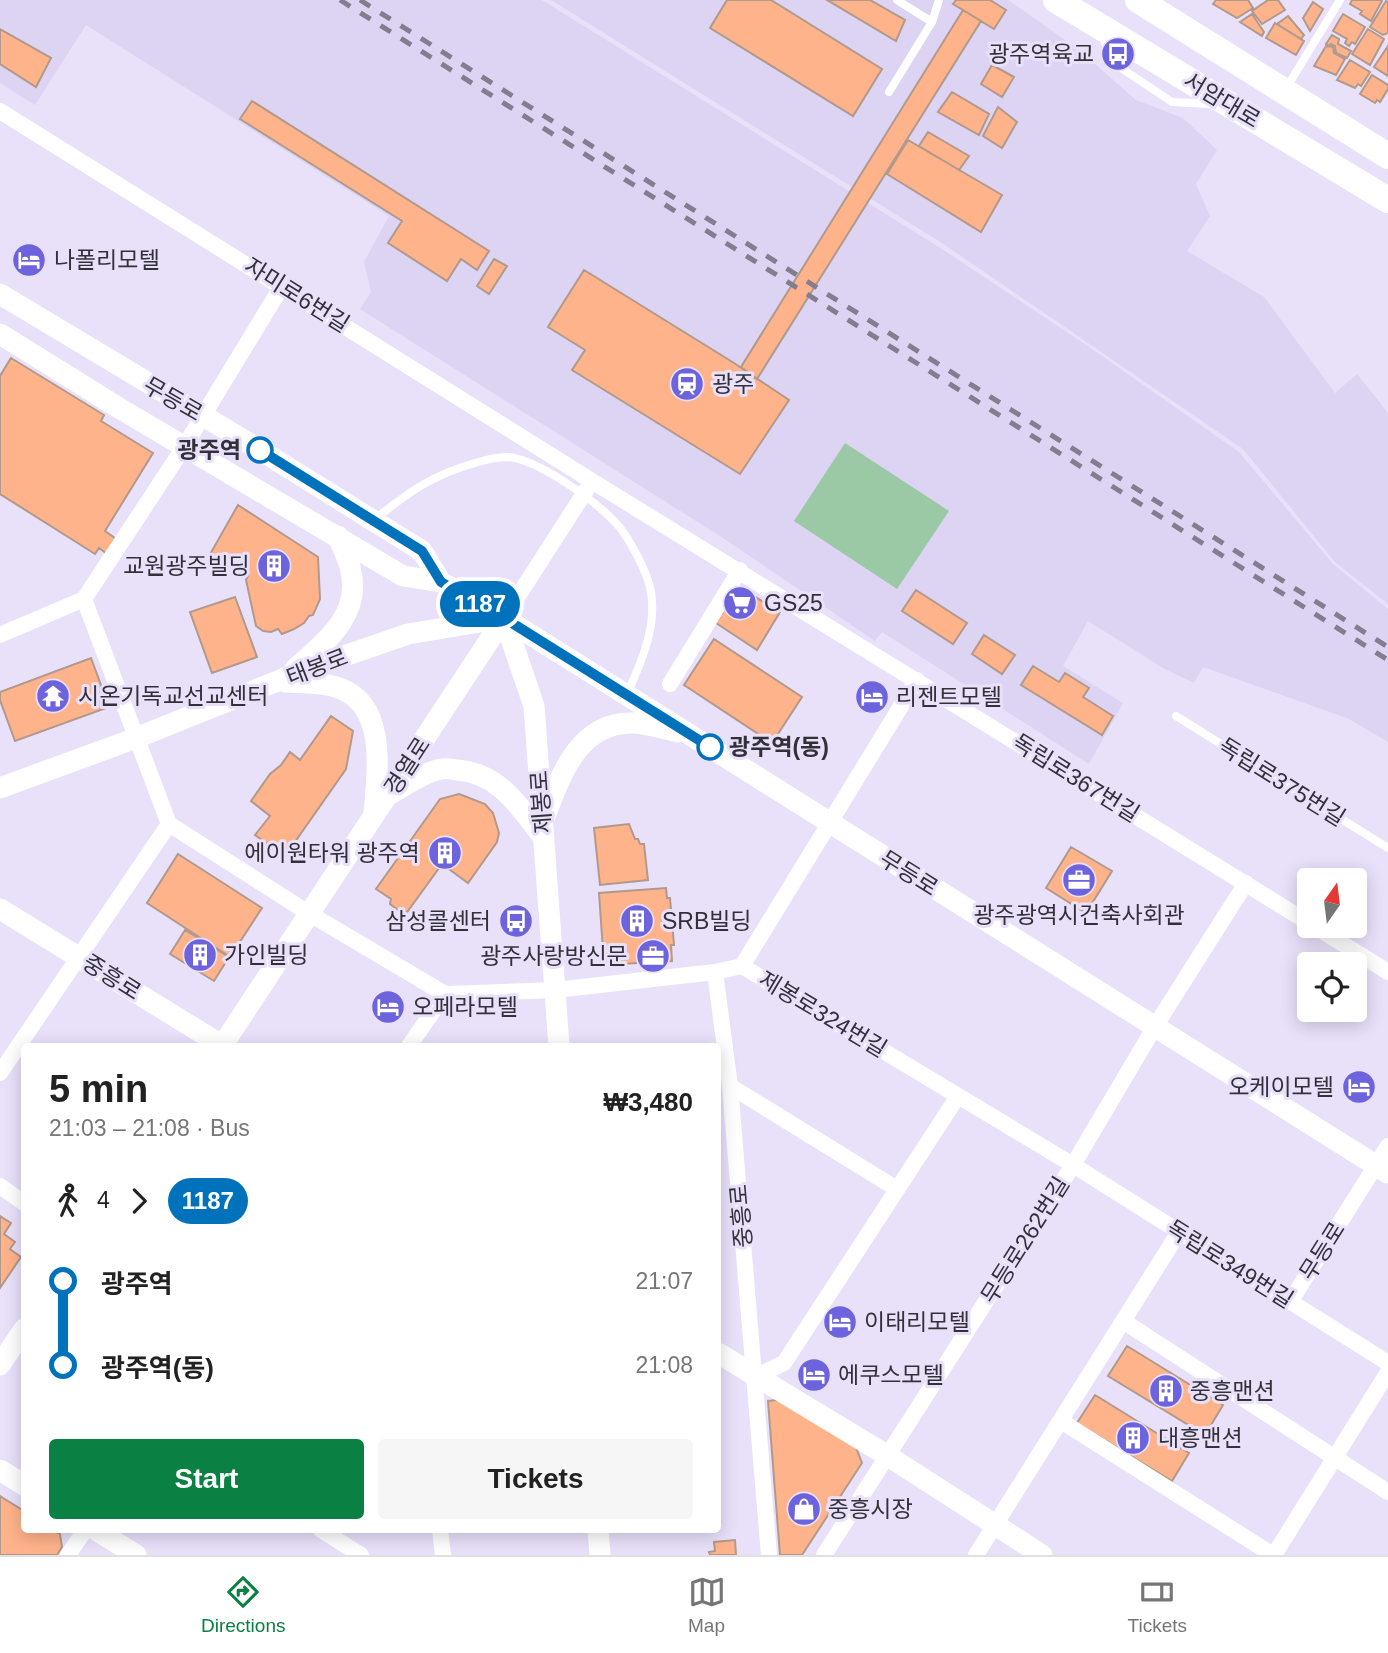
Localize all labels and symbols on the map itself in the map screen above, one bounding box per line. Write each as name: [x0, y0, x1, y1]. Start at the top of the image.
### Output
bus stop icon: 광주역육교: [1099, 35, 1137, 73]
place label: 광주역육교: [988, 41, 1094, 67]
street label: 서암대로: [1179, 67, 1265, 133]
hotel icon: 나폴리모텔: [10, 241, 48, 279]
place label: 나폴리모텔: [54, 247, 160, 273]
street label: 자미로6번길: [240, 253, 354, 337]
station icon: 광주: [668, 365, 706, 403]
place label: 광주: [712, 371, 754, 397]
street label: 무등로: [139, 372, 207, 426]
place label: 광주역: [178, 437, 241, 463]
marker: 광주역: [247, 437, 273, 463]
building icon: 교원광주빌딩: [255, 547, 293, 585]
place label: 교원광주빌딩: [123, 553, 250, 579]
line badge: 1187: [431, 581, 529, 627]
supermarket icon: GS25: [721, 584, 759, 622]
place label: GS25: [764, 590, 823, 616]
street label: 태봉로: [283, 643, 351, 691]
temple icon: 시온기독교선교센터: [34, 677, 72, 715]
hotel icon: 리젠트모텔: [853, 678, 891, 716]
place label: 시온기독교선교센터: [78, 683, 268, 709]
place label: 리젠트모텔: [896, 684, 1002, 710]
street label: 독립로367번길: [1008, 729, 1144, 827]
street label: 경열로: [379, 732, 435, 800]
street label: 독립로375번길: [1214, 733, 1350, 831]
marker: 광주역(동): [697, 734, 723, 760]
place label: 광주역(동): [729, 734, 829, 760]
street label: 제봉로: [526, 769, 556, 835]
building icon: 에이원타워 광주역: [426, 834, 464, 872]
place label: 에이원타워 광주역: [244, 840, 420, 866]
street label: 무등로: [875, 845, 943, 901]
office icon: 광주광역시건축사회관: [1060, 861, 1098, 899]
north arrow: [1297, 868, 1367, 938]
bus stop icon: 삼성콜센터: [497, 902, 535, 940]
building icon: SRB빌딩: [618, 902, 656, 940]
place label: 광주광역시건축사회관: [973, 902, 1185, 928]
place label: 삼성콜센터: [385, 908, 491, 934]
place label: SRB빌딩: [662, 908, 752, 934]
building icon: 가인빌딩: [181, 936, 219, 974]
office icon: 광주사랑방신문: [634, 937, 672, 975]
place label: 가인빌딩: [224, 942, 309, 968]
place label: 광주사랑방신문: [480, 943, 628, 969]
street label: 중흥로: [78, 949, 146, 1005]
street label: 제봉로324번길: [755, 966, 891, 1062]
hotel icon: 오페라모텔: [369, 988, 407, 1026]
place label: 오페라모텔: [412, 994, 518, 1020]
hotel icon: 오케이모텔: [1340, 1068, 1378, 1106]
place label: 오케이모텔: [1228, 1074, 1334, 1100]
street label: 무등로262번길: [976, 1172, 1074, 1308]
street label: 중흥로: [725, 1183, 757, 1249]
street label: 독립로349번길: [1162, 1215, 1298, 1313]
street label: 무등로: [1294, 1217, 1350, 1285]
hotel icon: 이태리모텔: [821, 1303, 859, 1341]
place label: 이태리모텔: [864, 1309, 970, 1335]
hotel icon: 에쿠스모텔: [795, 1356, 833, 1394]
place label: 에쿠스모텔: [838, 1362, 944, 1388]
building icon: 중흥맨션: [1147, 1372, 1185, 1410]
place label: 중흥맨션: [1190, 1378, 1275, 1404]
building icon: 대흥맨션: [1114, 1419, 1152, 1457]
place label: 대흥맨션: [1158, 1425, 1243, 1451]
shop icon: 중흥시장: [785, 1490, 823, 1528]
place label: 중흥시장: [828, 1496, 913, 1522]

